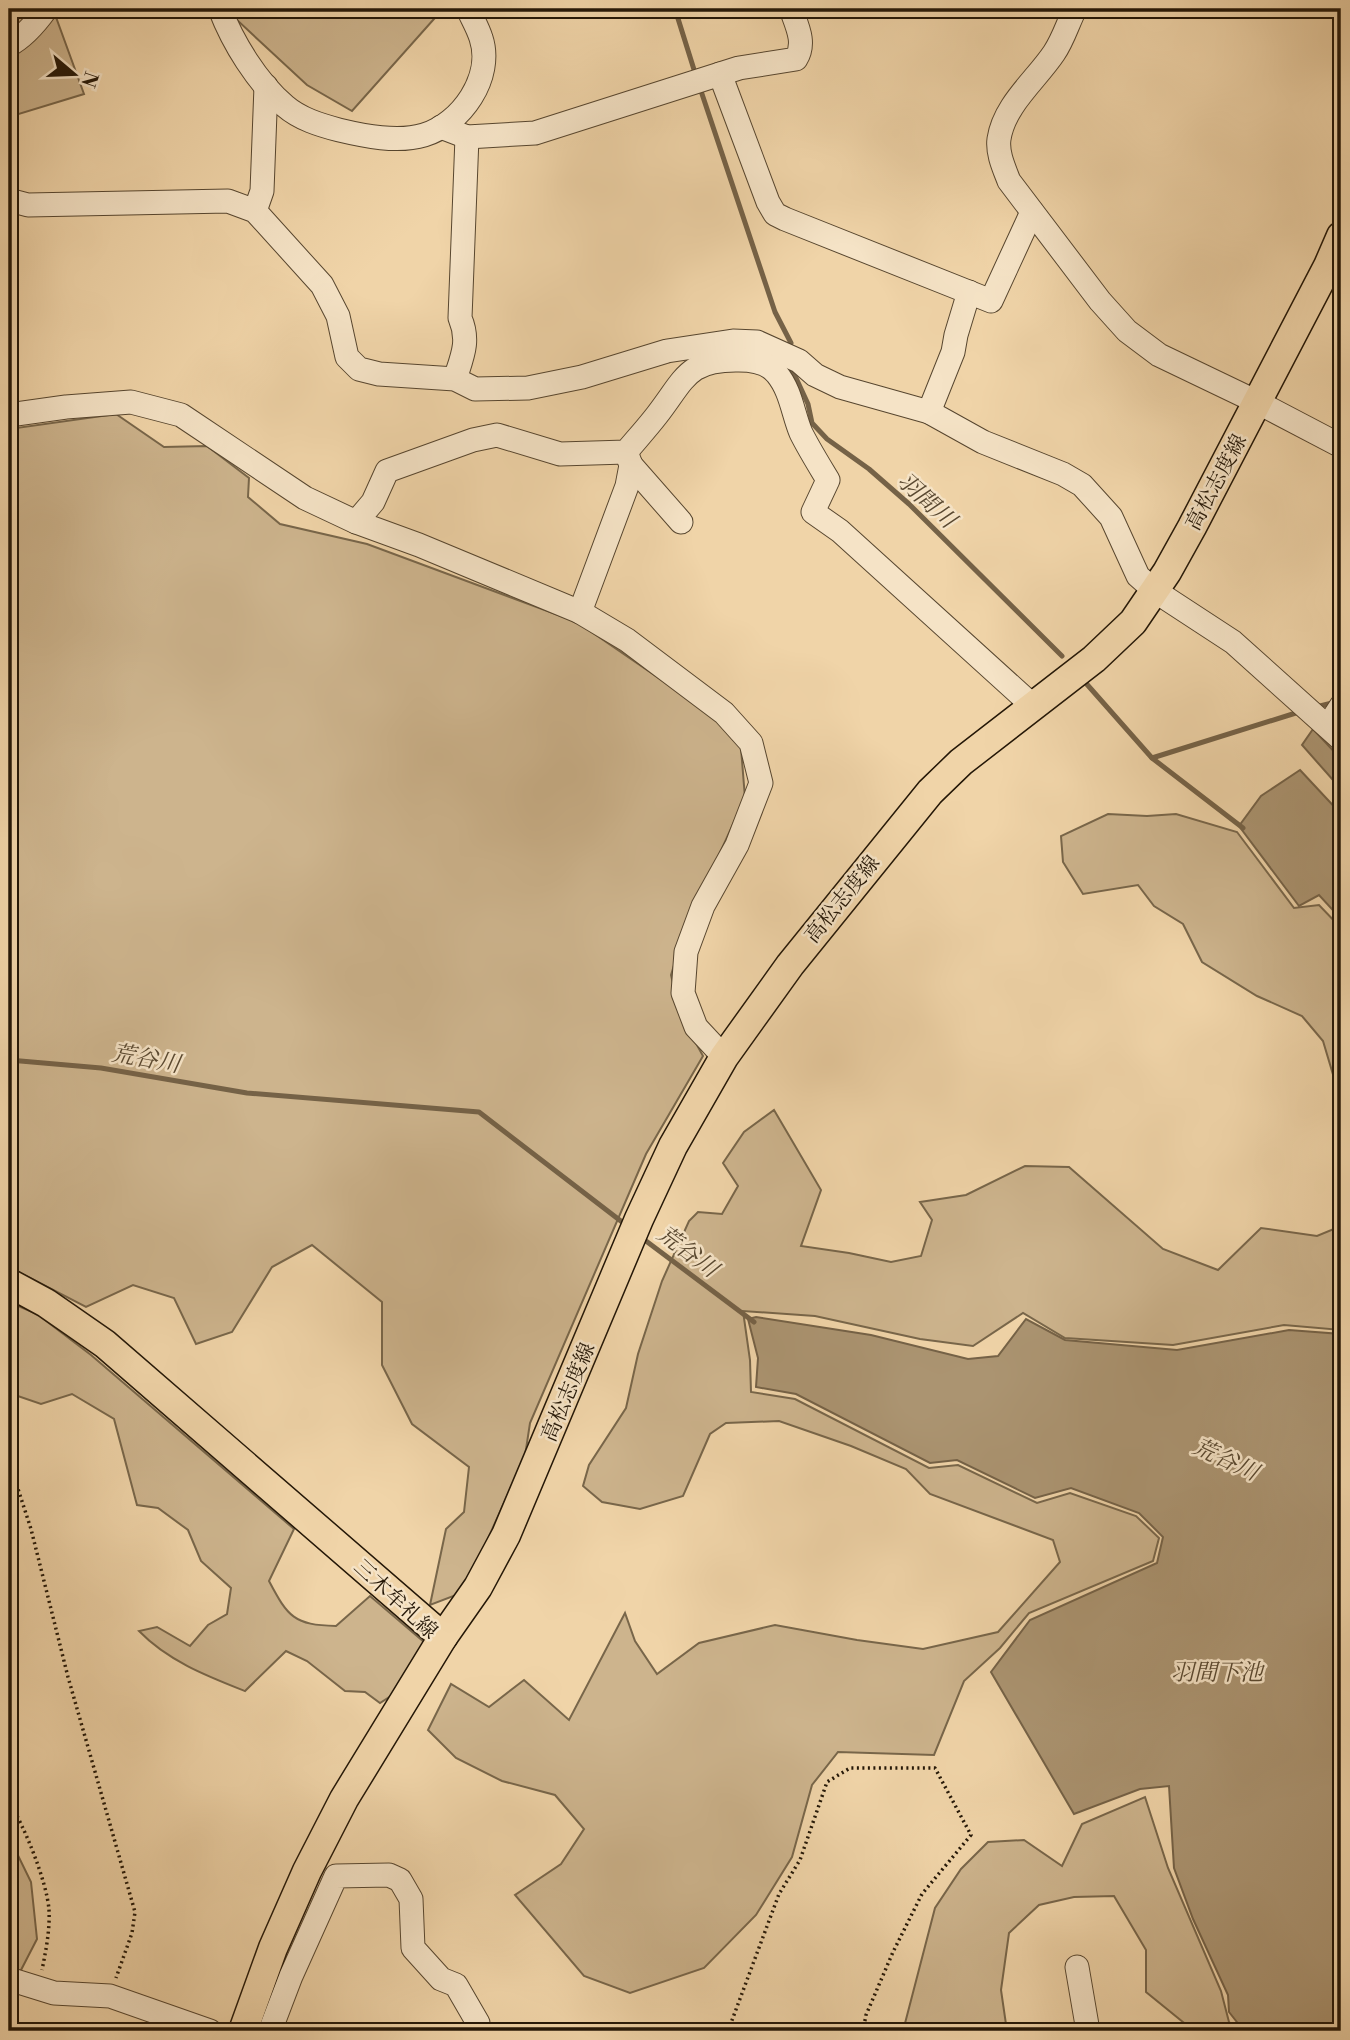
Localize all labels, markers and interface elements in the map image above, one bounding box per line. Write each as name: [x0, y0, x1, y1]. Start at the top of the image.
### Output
north arrow: [38, 38, 108, 108]
text: N: [75, 68, 103, 90]
street label: 高松志度線: [1181, 430, 1253, 535]
water label: 羽間川: [891, 467, 964, 536]
street label: 高松志度線: [800, 851, 886, 949]
water label: 荒谷川: [109, 1039, 185, 1079]
water label: 荒谷川: [651, 1220, 726, 1286]
street label: 高松志度線: [536, 1339, 601, 1446]
water label: 荒谷川: [1188, 1433, 1265, 1488]
street label: 三木牟礼線: [348, 1554, 443, 1645]
water label: 羽間下池: [1171, 1659, 1266, 1687]

